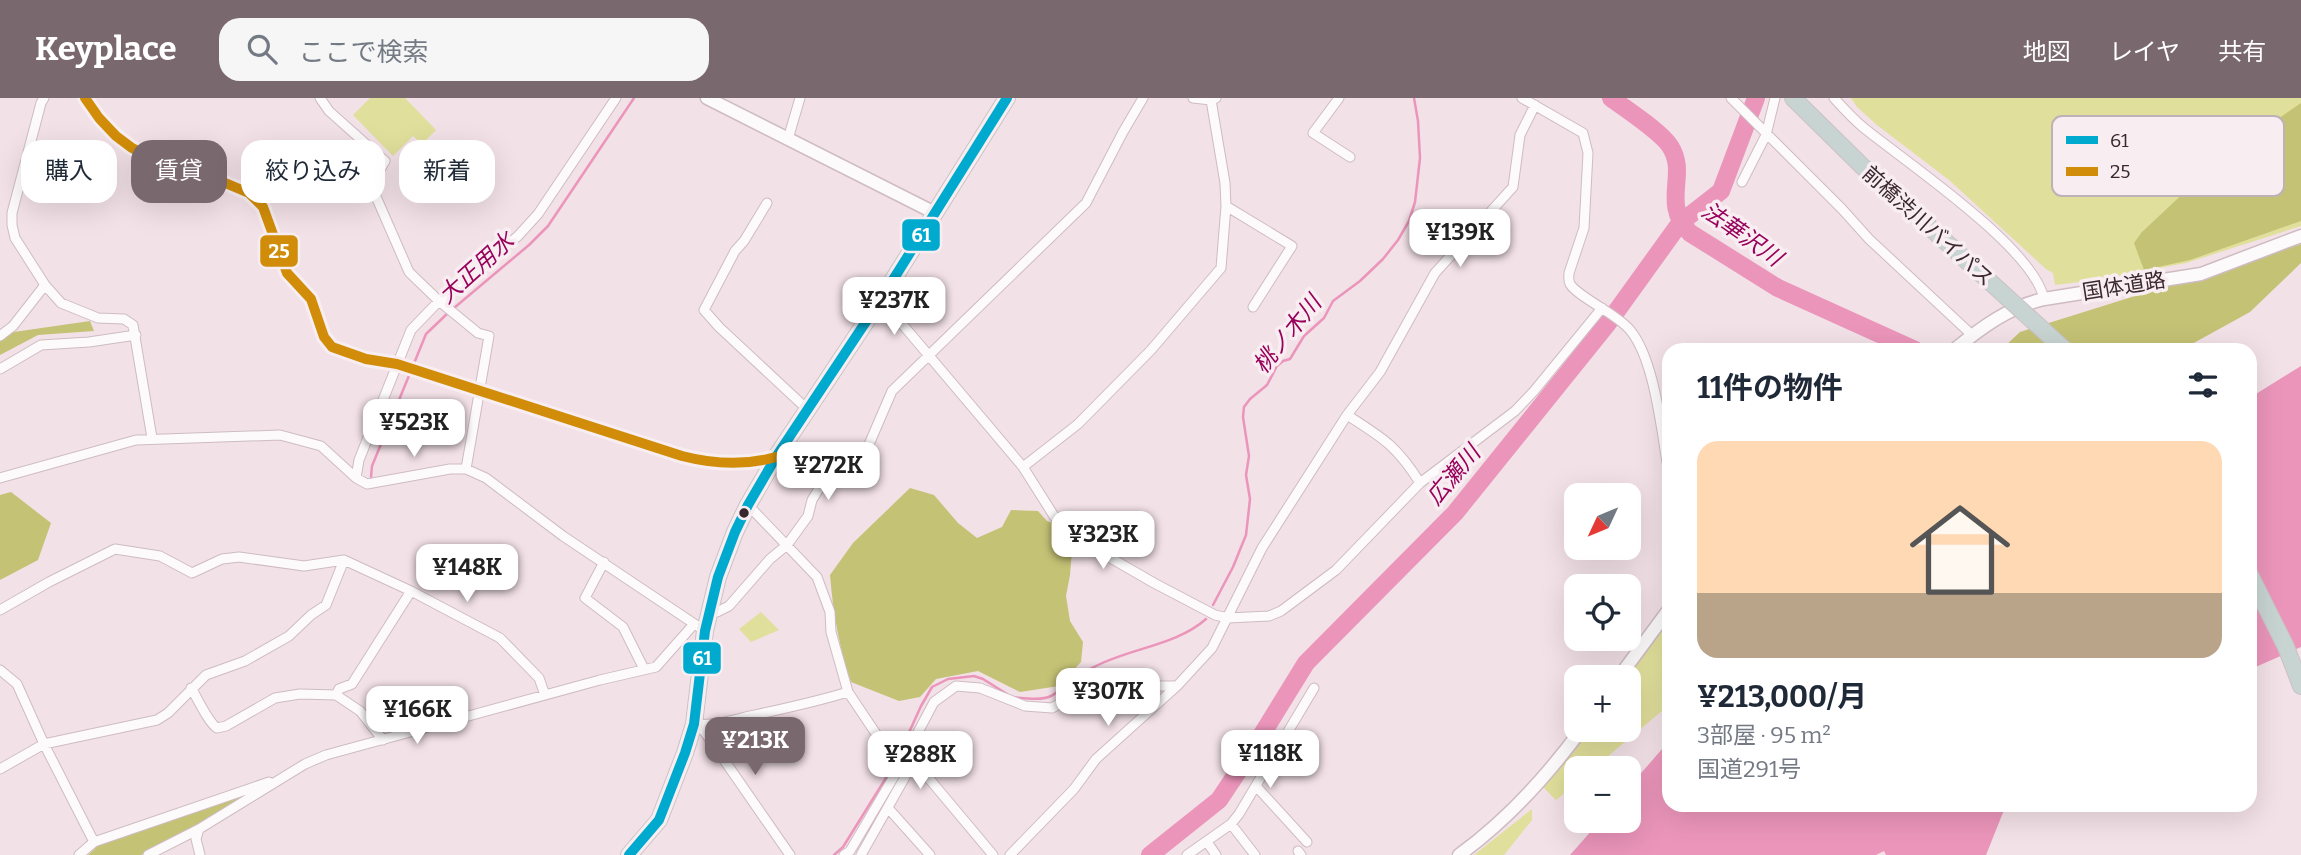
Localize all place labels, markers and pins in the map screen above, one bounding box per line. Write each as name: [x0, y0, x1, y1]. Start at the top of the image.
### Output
pin: ¥139K: [1411, 209, 1509, 269]
pin: ¥237K: [845, 278, 943, 337]
pin: ¥523K: [365, 400, 463, 459]
pin: ¥272K: [779, 442, 877, 502]
unlabelled marker: [737, 506, 751, 520]
pin: ¥323K: [1054, 512, 1152, 571]
pin: ¥148K: [418, 545, 516, 604]
pin: ¥307K: [1059, 668, 1157, 728]
pin: ¥166K: [368, 686, 466, 746]
pin: ¥213K: [706, 718, 804, 777]
pin: ¥118K: [1221, 730, 1319, 790]
pin: ¥288K: [871, 732, 969, 791]

